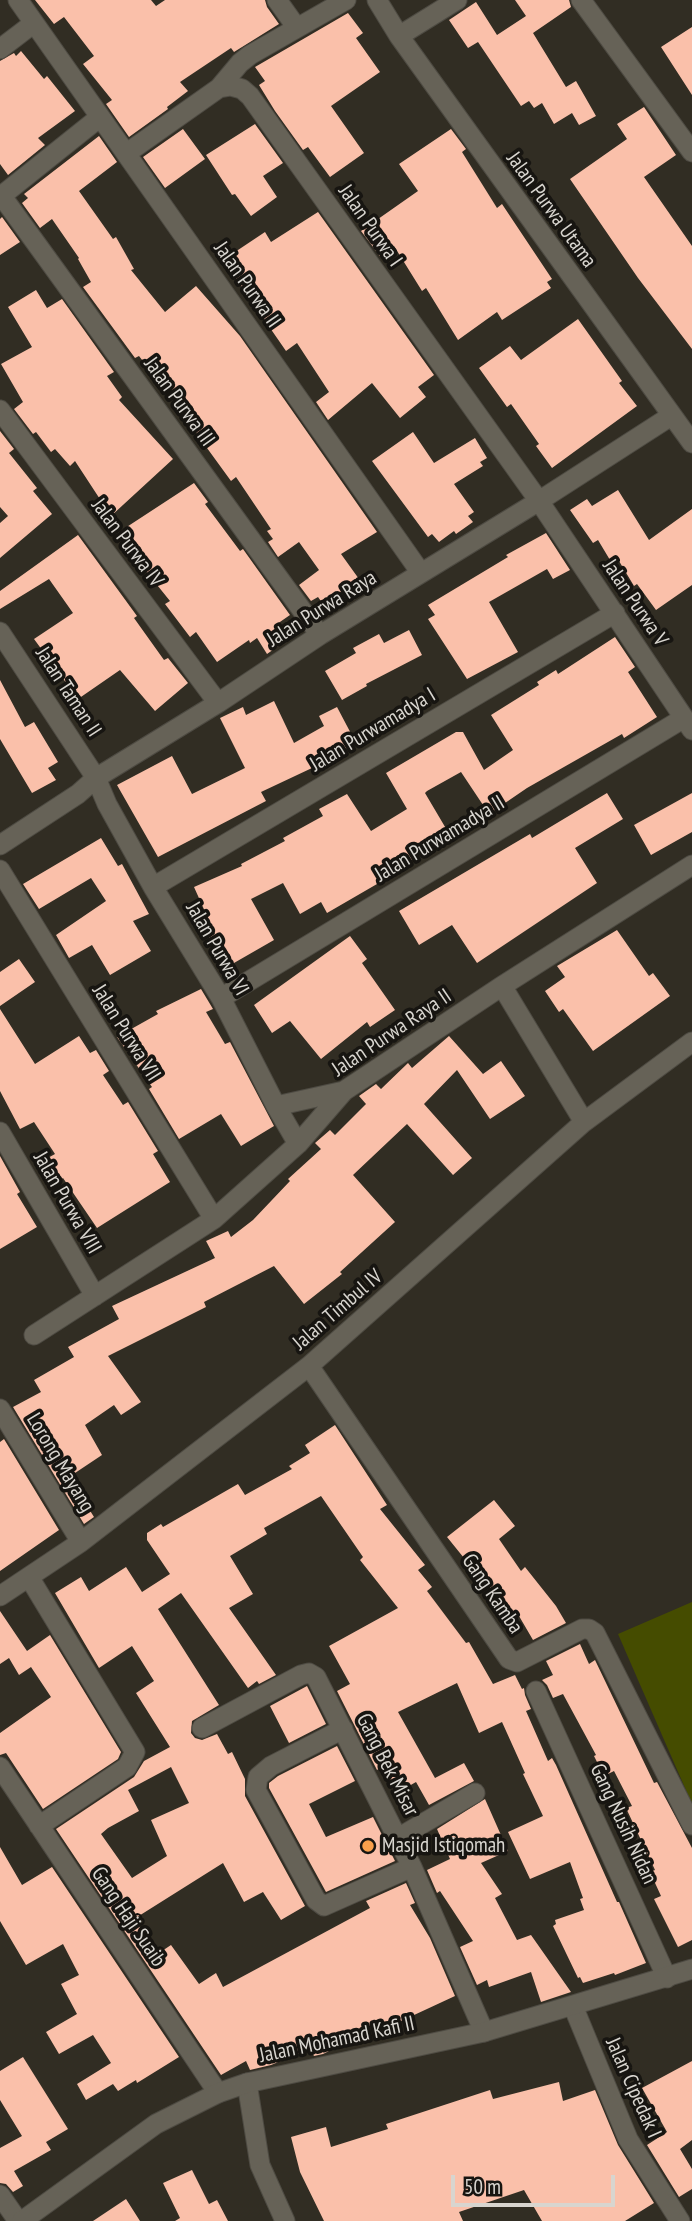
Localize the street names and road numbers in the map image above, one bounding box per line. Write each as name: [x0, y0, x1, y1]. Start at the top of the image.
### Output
street label: Jalan Purwa Utama: [501, 147, 601, 273]
street label: Jalan Purwa I: [333, 180, 407, 272]
street label: Jalan Purwa II: [208, 237, 286, 333]
street label: Jalan Purwa III: [138, 352, 220, 452]
street label: Jalan Purwa IV: [86, 494, 168, 592]
street label: Jalan Purwa V: [597, 555, 673, 651]
street label: Jalan Purwa Raya: [263, 565, 381, 653]
street label: Jalan Taman II: [30, 642, 106, 742]
street label: Jalan Purwamadya I: [306, 683, 440, 777]
street label: Jalan Purwamadya II: [371, 790, 509, 888]
street label: Jalan Purwa VI: [180, 898, 254, 1000]
street label: Jalan Purwa VII: [86, 980, 166, 1086]
street label: Jalan Purwa Raya II: [328, 984, 456, 1082]
street label: Jalan Purwa VIII: [28, 1147, 106, 1259]
street label: Jalan Timbul IV: [288, 1264, 388, 1356]
street label: Lorong Mayang: [21, 1409, 99, 1517]
street label: Gang Kamba: [456, 1549, 528, 1639]
street label: Gang Bek Misar: [350, 1709, 424, 1821]
street label: Gang Nusih Nidan: [584, 1760, 662, 1888]
street label: Gang Haji Suaib: [85, 1862, 171, 1972]
street label: Jalan Mohamad Kafi II: [257, 2011, 417, 2069]
street label: Jalan Cipedak I: [600, 2034, 666, 2142]

